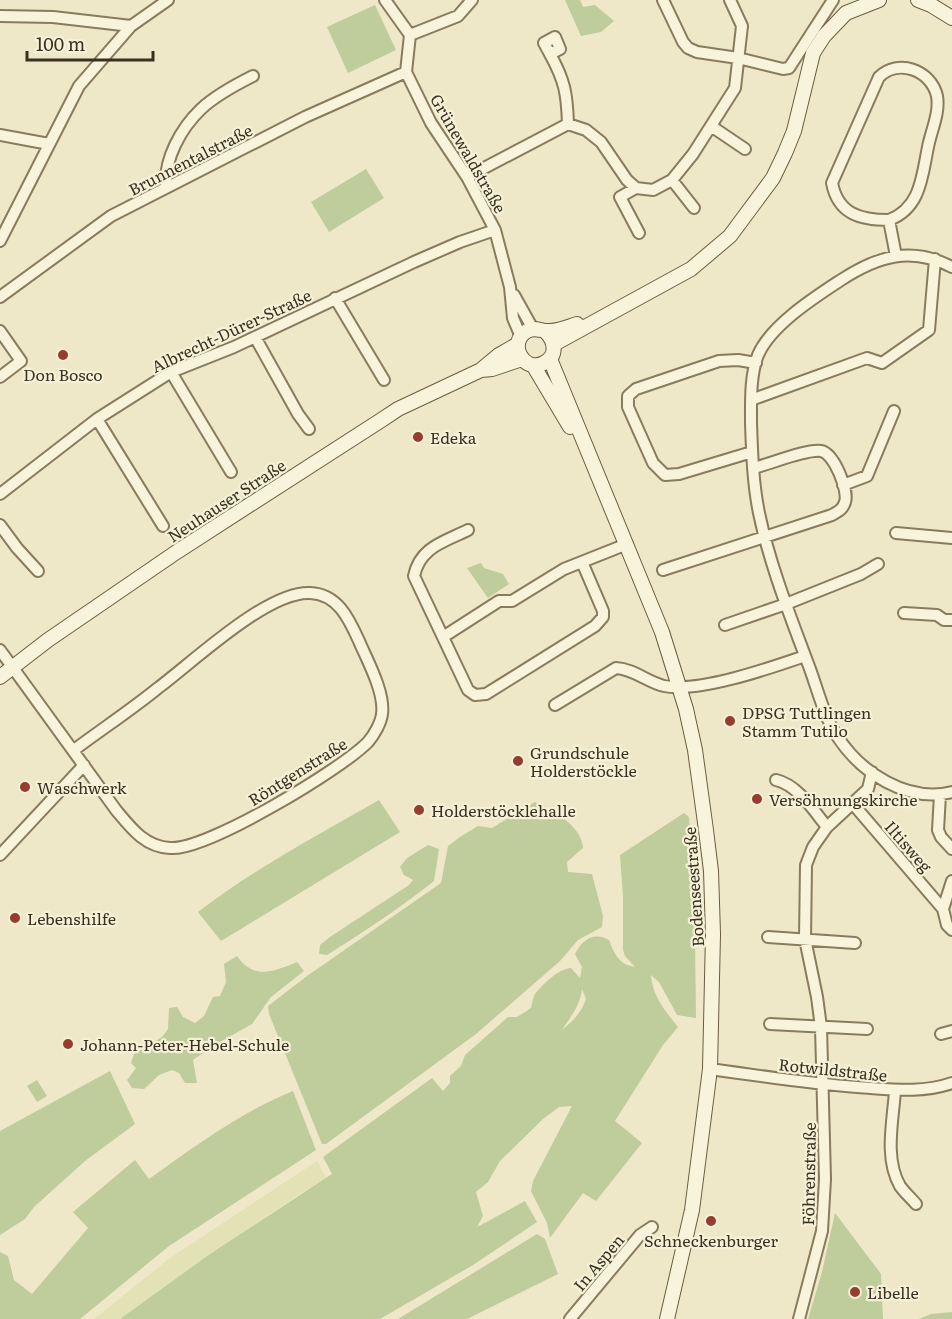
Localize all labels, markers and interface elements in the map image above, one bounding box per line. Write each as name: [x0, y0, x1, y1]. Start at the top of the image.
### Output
scale bar: [27, 24, 153, 62]
text: 100 m: [36, 30, 85, 57]
street label: Grünewaldstraße: [425, 89, 513, 217]
street label: Brunnentalstraße: [124, 117, 256, 201]
street label: Albrecht-Dürer-Straße: [147, 282, 315, 378]
marker: Don Bosco: [56, 348, 70, 362]
place label: Don Bosco: [23, 362, 103, 386]
place label: Edeka: [430, 425, 477, 449]
marker: Edeka: [411, 430, 425, 444]
street label: Neuhauser Straße: [162, 453, 290, 547]
place label: DPSG Tuttlingen Stamm Tutilo: [742, 700, 872, 742]
marker: DPSG Tuttlingen Stamm Tutilo: [723, 714, 737, 728]
street label: Röntgenstraße: [243, 731, 351, 811]
place label: Grundschule Holderstöckle: [530, 740, 637, 782]
marker: Grundschule Holderstöckle: [511, 754, 525, 768]
place label: Waschwerk: [37, 775, 127, 799]
marker: Waschwerk: [18, 780, 32, 794]
place label: Versöhnungskirche: [769, 787, 918, 811]
marker: Versöhnungskirche: [750, 792, 764, 806]
place label: Holderstöcklehalle: [431, 798, 576, 822]
marker: Holderstöcklehalle: [412, 803, 426, 817]
street label: Iltisweg: [880, 815, 938, 877]
street label: Bodenseestraße: [677, 826, 709, 948]
place label: Lebenshilfe: [27, 906, 116, 930]
marker: Lebenshilfe: [8, 911, 22, 925]
place label: Johann-Peter-Hebel-Schule: [80, 1032, 289, 1056]
marker: Johann-Peter-Hebel-Schule: [61, 1037, 75, 1051]
street label: Rotwildstraße: [778, 1051, 888, 1087]
street label: Föhrenstraße: [795, 1122, 821, 1226]
marker: Schneckenburger: [704, 1214, 718, 1228]
street label: In Aspen: [567, 1228, 629, 1296]
place label: Schneckenburger: [644, 1228, 778, 1252]
place label: Libelle: [867, 1280, 919, 1304]
marker: Libelle: [848, 1285, 862, 1299]

